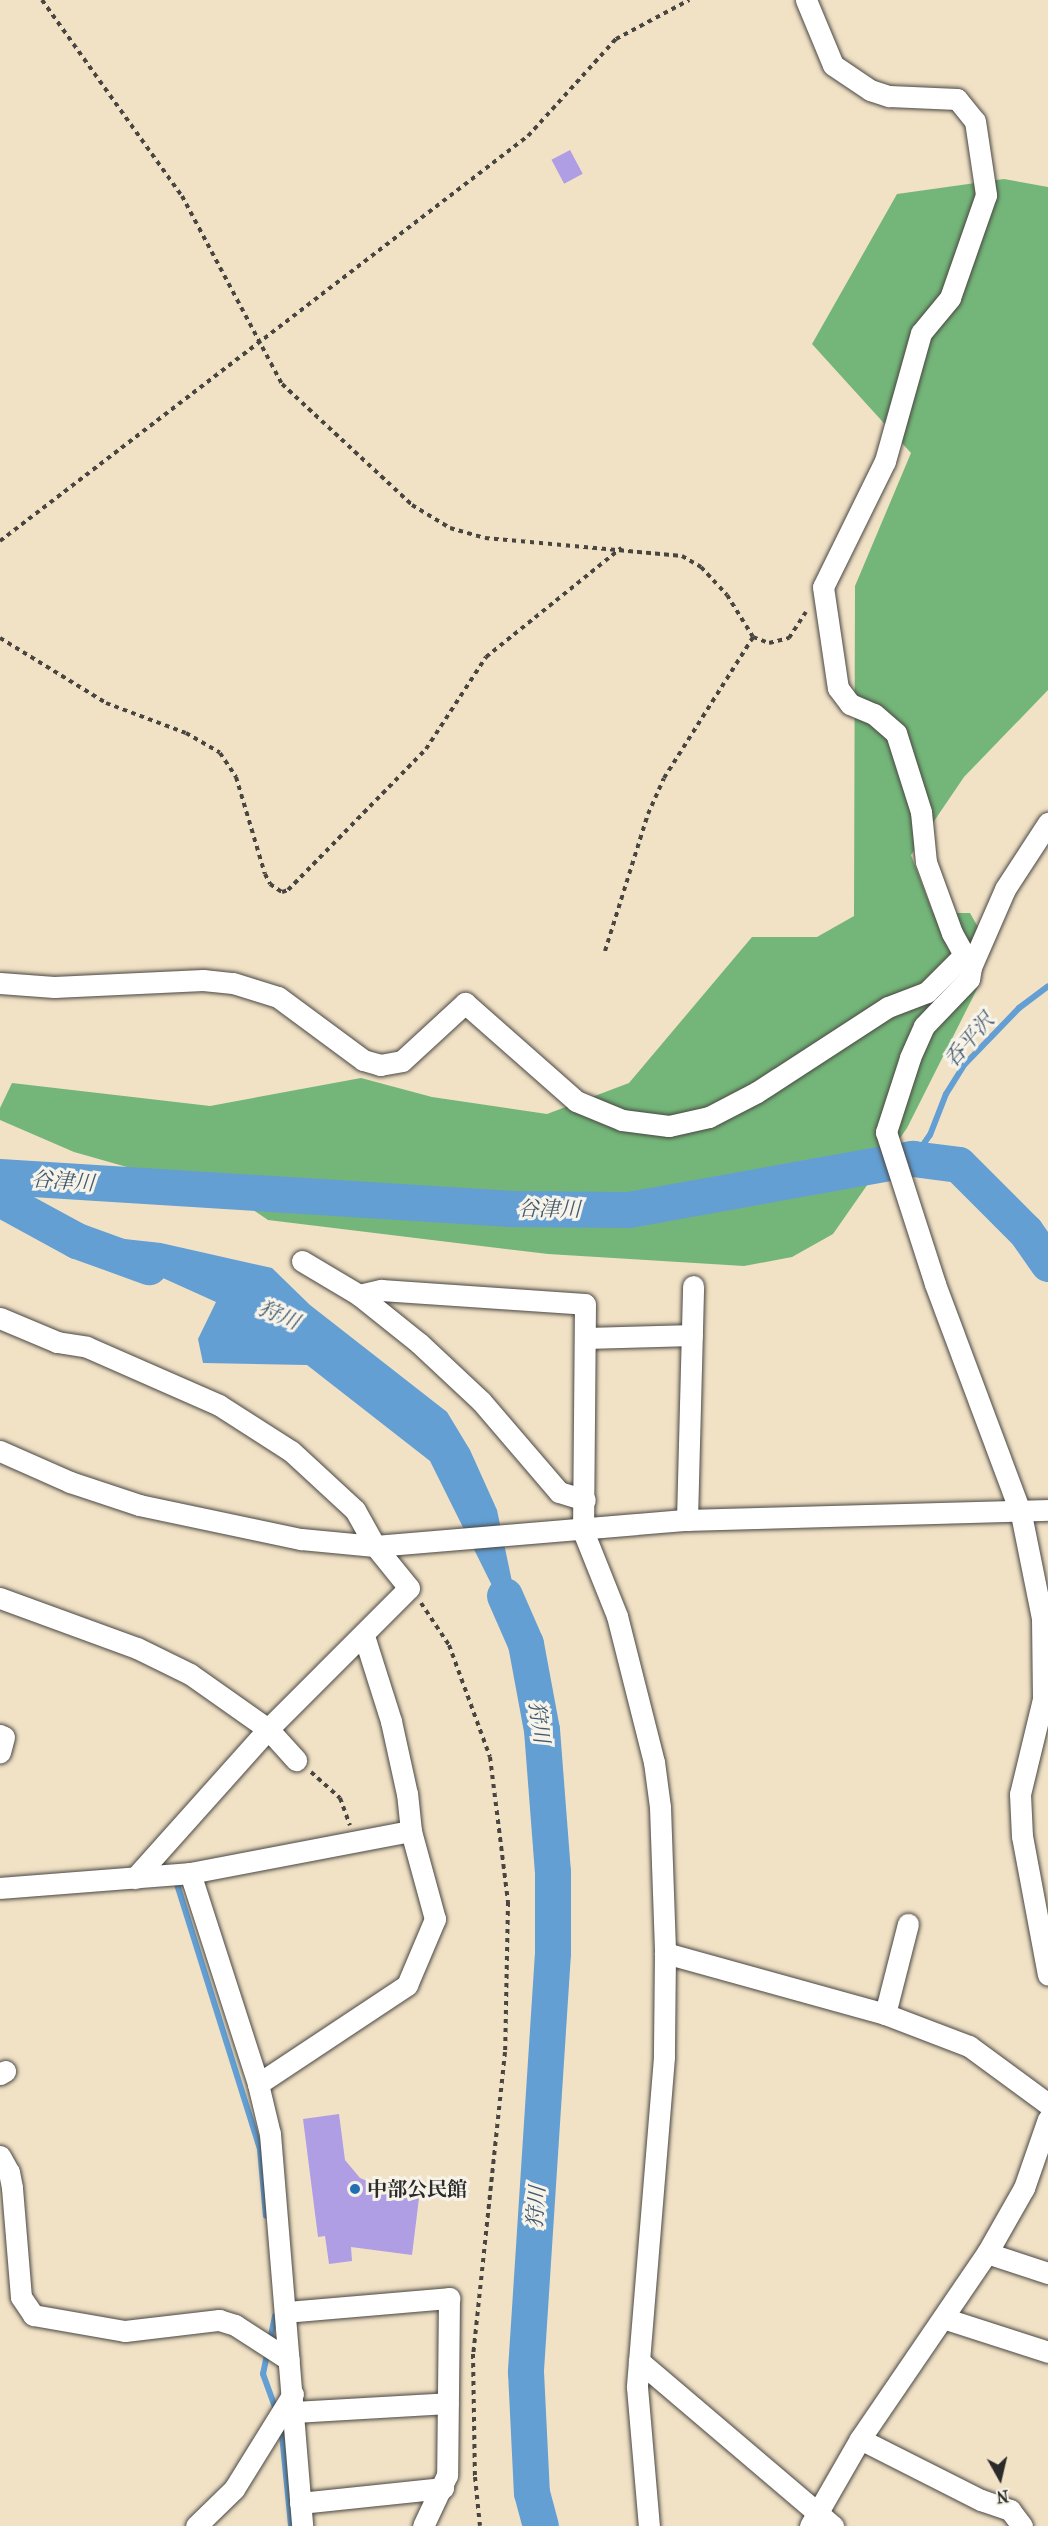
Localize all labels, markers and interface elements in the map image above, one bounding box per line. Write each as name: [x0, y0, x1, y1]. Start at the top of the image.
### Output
water label: 呑平沢: [939, 1008, 999, 1072]
water label: 谷津川: [31, 1166, 95, 1196]
water label: 谷津川: [517, 1196, 581, 1222]
water label: 狩川: [255, 1295, 303, 1335]
water label: 狩川: [524, 1699, 554, 1745]
place label: 中部公民館: [367, 2177, 467, 2201]
marker: 中部公民館: [348, 2182, 362, 2196]
water label: 狩川: [522, 2185, 550, 2229]
north arrow: [970, 2448, 1030, 2508]
text: N: [995, 2486, 1010, 2507]

